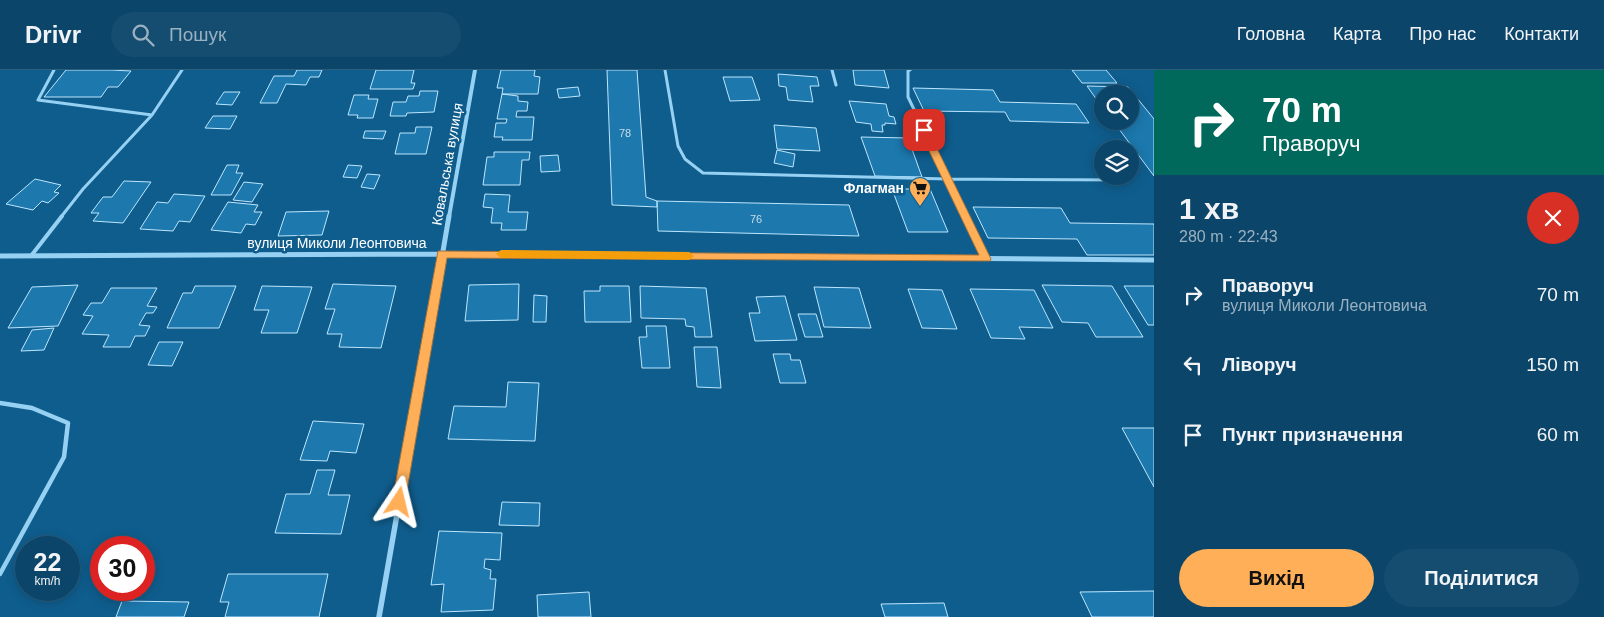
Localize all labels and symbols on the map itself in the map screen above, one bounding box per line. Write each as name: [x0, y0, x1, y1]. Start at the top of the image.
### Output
street label: Ковальська вулиця: [428, 101, 466, 227]
pin: [903, 109, 945, 151]
house number: 78: [619, 127, 631, 139]
supermarket icon: Флагман: [908, 176, 932, 207]
place label: Флагман: [843, 180, 904, 196]
house number: 76: [750, 213, 762, 225]
street label: вулиця Миколи Леонтовича: [247, 235, 427, 251]
position arrow: [372, 475, 424, 527]
speed limit sign: 30: [90, 536, 155, 601]

